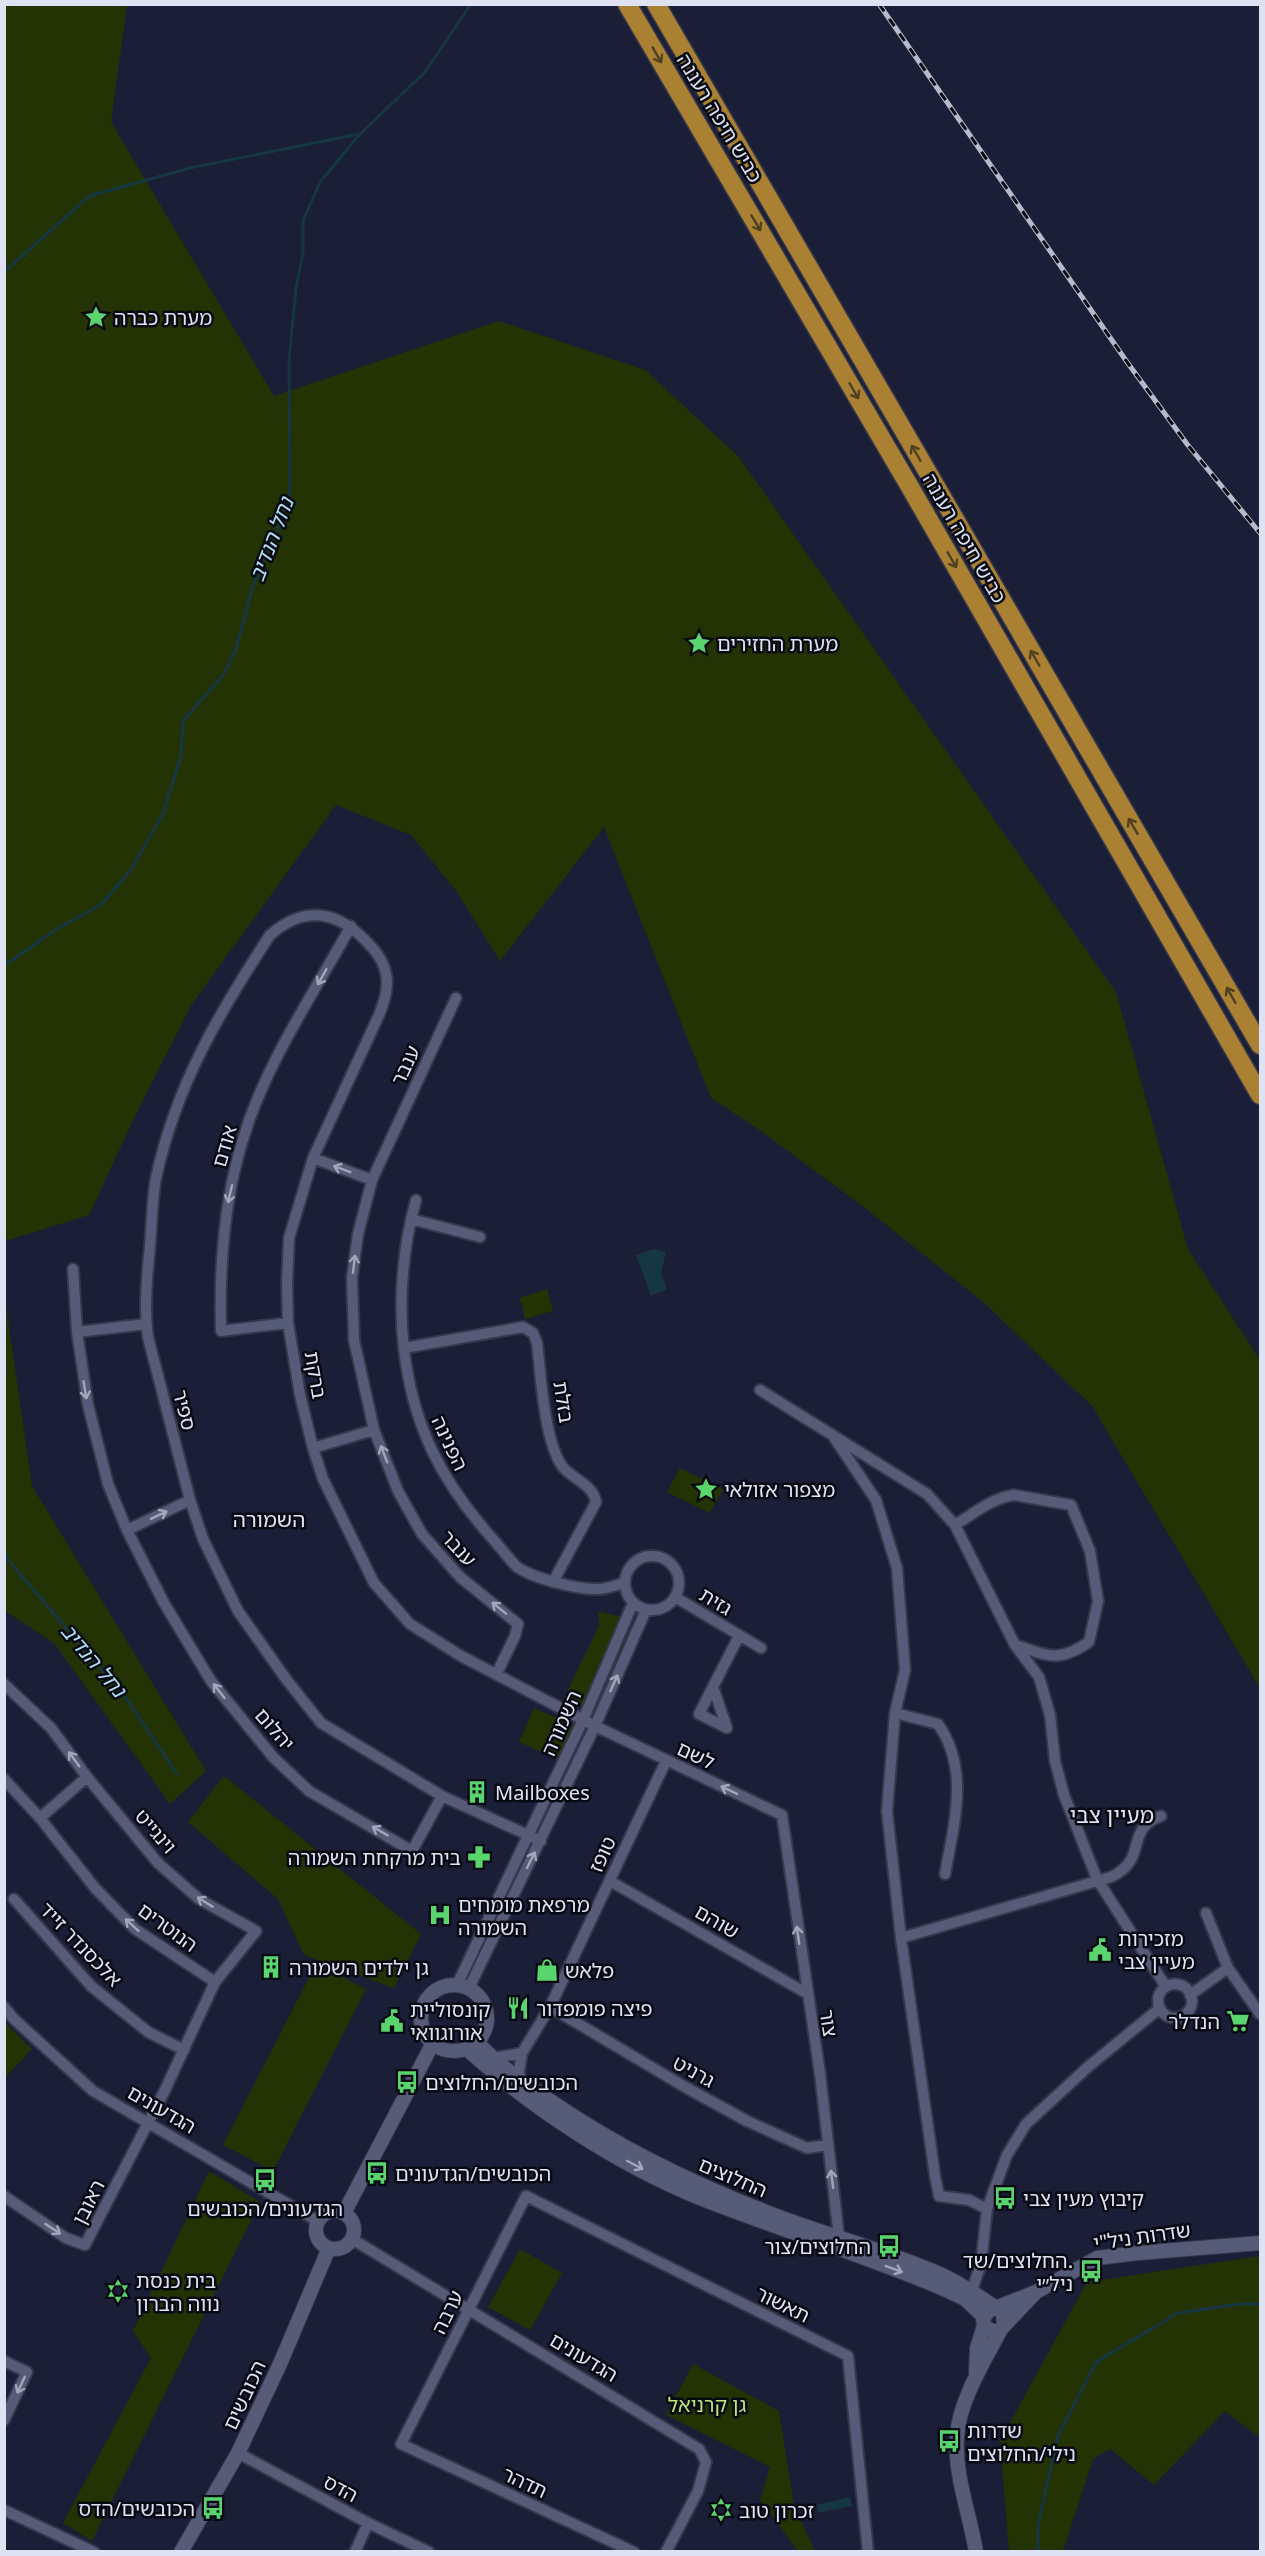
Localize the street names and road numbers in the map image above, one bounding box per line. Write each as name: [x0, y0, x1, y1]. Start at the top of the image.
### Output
street label: כביש חיפה רעננה: [671, 49, 769, 187]
street label: כביש חיפה רעננה: [917, 468, 1013, 608]
street label: ענבר: [384, 1041, 426, 1089]
street label: אודם: [205, 1122, 243, 1170]
street label: ברקת: [299, 1349, 333, 1401]
street label: בזלת: [547, 1379, 581, 1425]
street label: ספיר: [167, 1387, 203, 1433]
street label: הפנינה: [426, 1411, 474, 1475]
street label: ענבר: [435, 1524, 483, 1572]
street label: גזית: [695, 1581, 738, 1621]
street label: השמורה: [535, 1686, 587, 1760]
street label: יהלום: [249, 1702, 301, 1756]
street label: לשם: [673, 1735, 719, 1775]
street label: וינגייט: [129, 1803, 183, 1859]
street label: טופז: [582, 1832, 622, 1876]
street label: אלכסנדר זייד: [34, 1896, 128, 1992]
street label: הנוטרים: [133, 1896, 203, 1958]
street label: שוהם: [690, 1898, 744, 1944]
street label: צור: [814, 2007, 844, 2039]
street label: גרניט: [668, 2049, 720, 2094]
street label: הגדעונים: [123, 2079, 201, 2139]
street label: החלוצים: [695, 2151, 771, 2203]
street label: ראובן: [65, 2175, 111, 2229]
street label: שדרות ניל"י: [1092, 2216, 1192, 2256]
street label: תאשור: [752, 2279, 814, 2329]
street label: ערבה: [425, 2286, 469, 2338]
street label: הגדעונים: [545, 2326, 623, 2388]
street label: הכובשים: [216, 2356, 272, 2434]
street label: תדהר: [498, 2460, 552, 2504]
street label: הדס: [319, 2468, 363, 2508]

